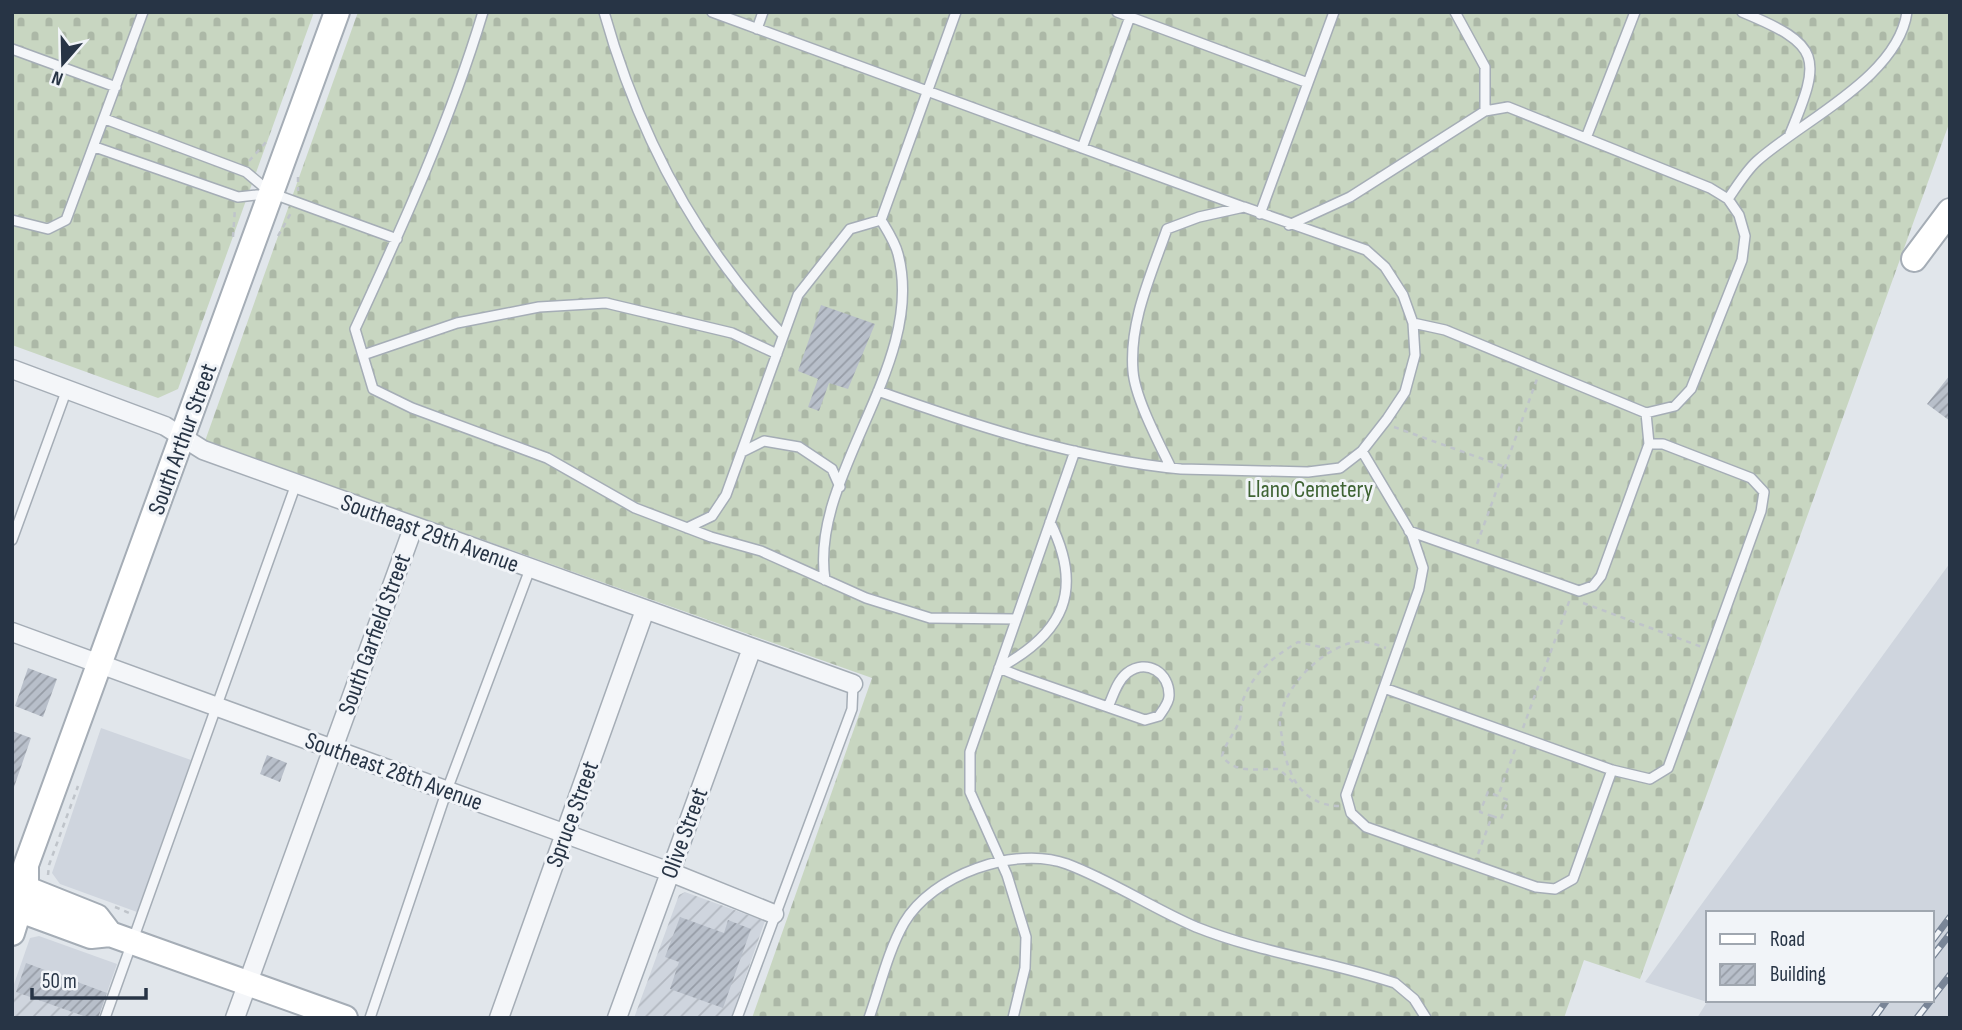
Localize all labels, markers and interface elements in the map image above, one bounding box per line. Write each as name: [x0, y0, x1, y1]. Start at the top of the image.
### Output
north arrow: [28, 28, 98, 98]
text: N: [49, 65, 66, 90]
street label: South Arthur Street: [142, 360, 223, 519]
park label: Llano Cemetery: [1247, 475, 1373, 504]
street label: Southeast 29th Avenue: [337, 488, 523, 579]
street label: South Garfield Street: [332, 550, 417, 719]
street label: Southeast 28th Avenue: [301, 726, 487, 817]
street label: Spruce Street: [540, 757, 605, 871]
street label: Olive Street: [655, 784, 714, 883]
legend: [1706, 911, 1934, 1002]
text: Road: [1770, 927, 1805, 952]
scale bar: [32, 956, 145, 1000]
text: Building: [1770, 962, 1826, 987]
text: 50 m: [42, 969, 77, 994]

